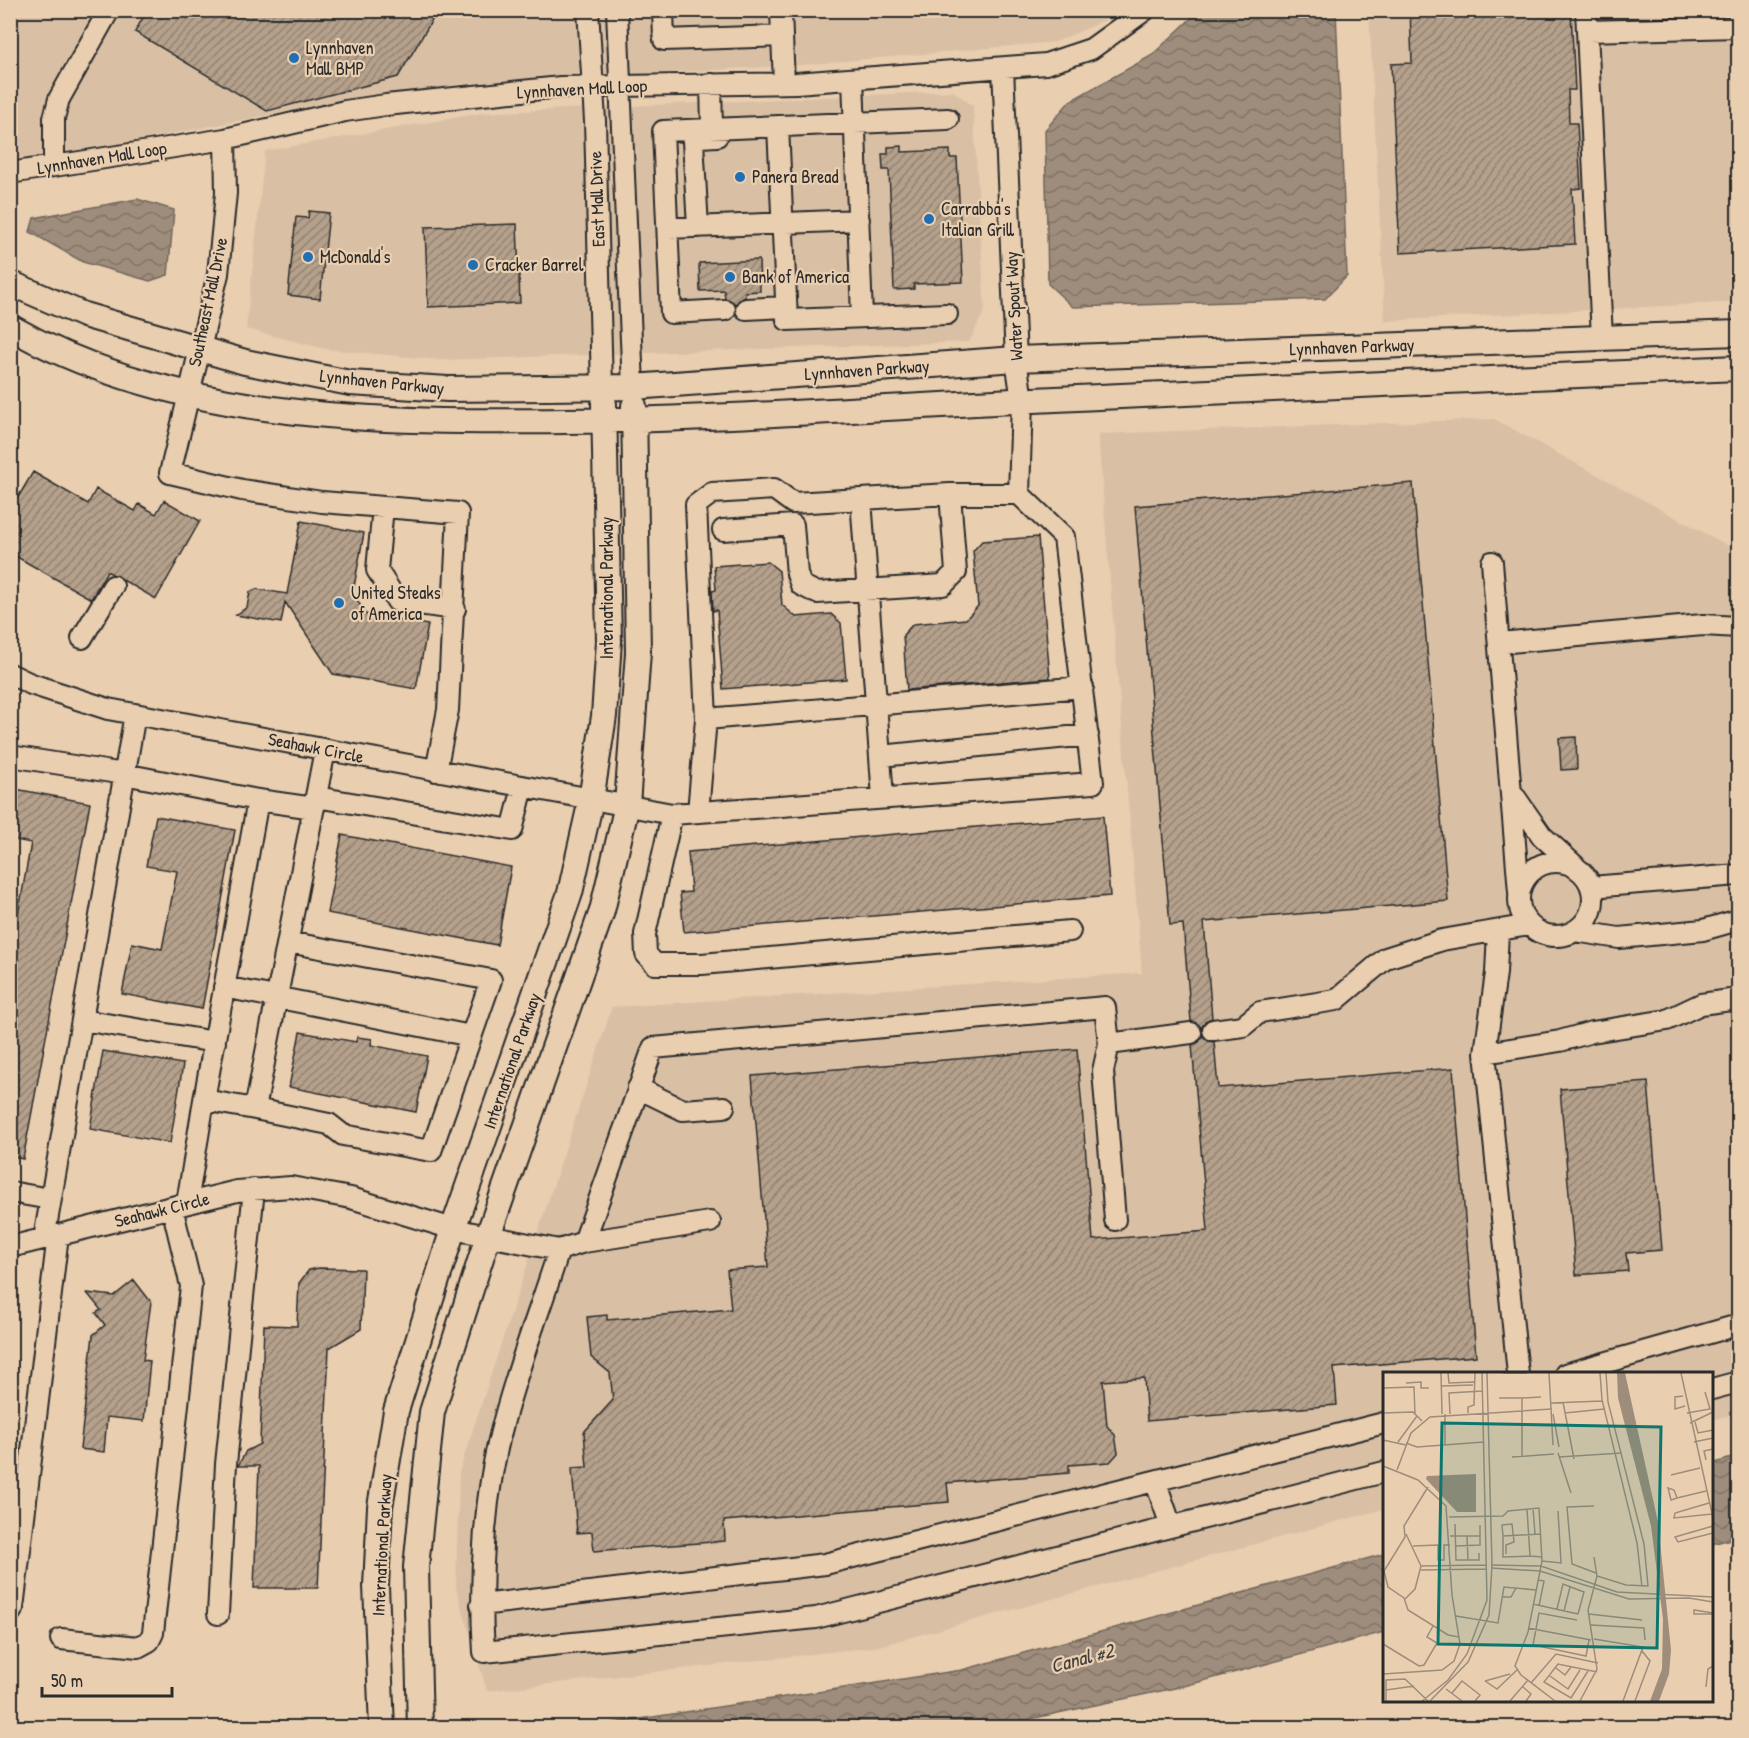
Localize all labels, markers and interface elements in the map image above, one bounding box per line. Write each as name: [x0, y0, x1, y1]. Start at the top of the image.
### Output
place label: Lynnhaven Mall BMP: [306, 35, 374, 81]
marker: Lynnhaven Mall BMP: [287, 51, 301, 65]
street label: Lynnhaven Mall Loop: [516, 73, 648, 104]
street label: Lynnhaven Mall Loop: [36, 135, 169, 180]
street label: East Mall Drive: [582, 151, 611, 247]
place label: Panera Bread: [752, 164, 838, 189]
marker: Panera Bread: [733, 170, 747, 184]
place label: Carrabba's Italian Grill: [941, 196, 1014, 242]
marker: Carrabba's Italian Grill: [922, 212, 936, 226]
street label: Southeast Mall Drive: [182, 235, 233, 369]
place label: McDonald's: [320, 244, 390, 269]
marker: McDonald's: [301, 250, 315, 264]
street label: Water Spout Way: [998, 251, 1029, 361]
place label: Cracker Barrel: [485, 252, 584, 277]
marker: Cracker Barrel: [466, 258, 480, 272]
place label: Bank of America: [742, 264, 849, 289]
marker: Bank of America: [723, 270, 737, 284]
street label: Lynnhaven Parkway: [1289, 332, 1415, 361]
street label: Lynnhaven Parkway: [804, 353, 931, 386]
street label: Lynnhaven Parkway: [319, 363, 446, 401]
street label: International Parkway: [594, 516, 619, 659]
place label: United Steaks of America: [351, 580, 441, 626]
marker: United Steaks of America: [332, 596, 346, 610]
street label: Seahawk Circle: [266, 726, 366, 769]
street label: International Parkway: [477, 989, 547, 1132]
street label: Seahawk Circle: [112, 1186, 212, 1233]
inset map: [1383, 1372, 1713, 1702]
street label: International Parkway: [365, 1473, 398, 1617]
water label: Canal #2: [1047, 1636, 1118, 1679]
scale bar: [42, 1660, 172, 1698]
text: 50 m: [51, 1668, 83, 1693]

